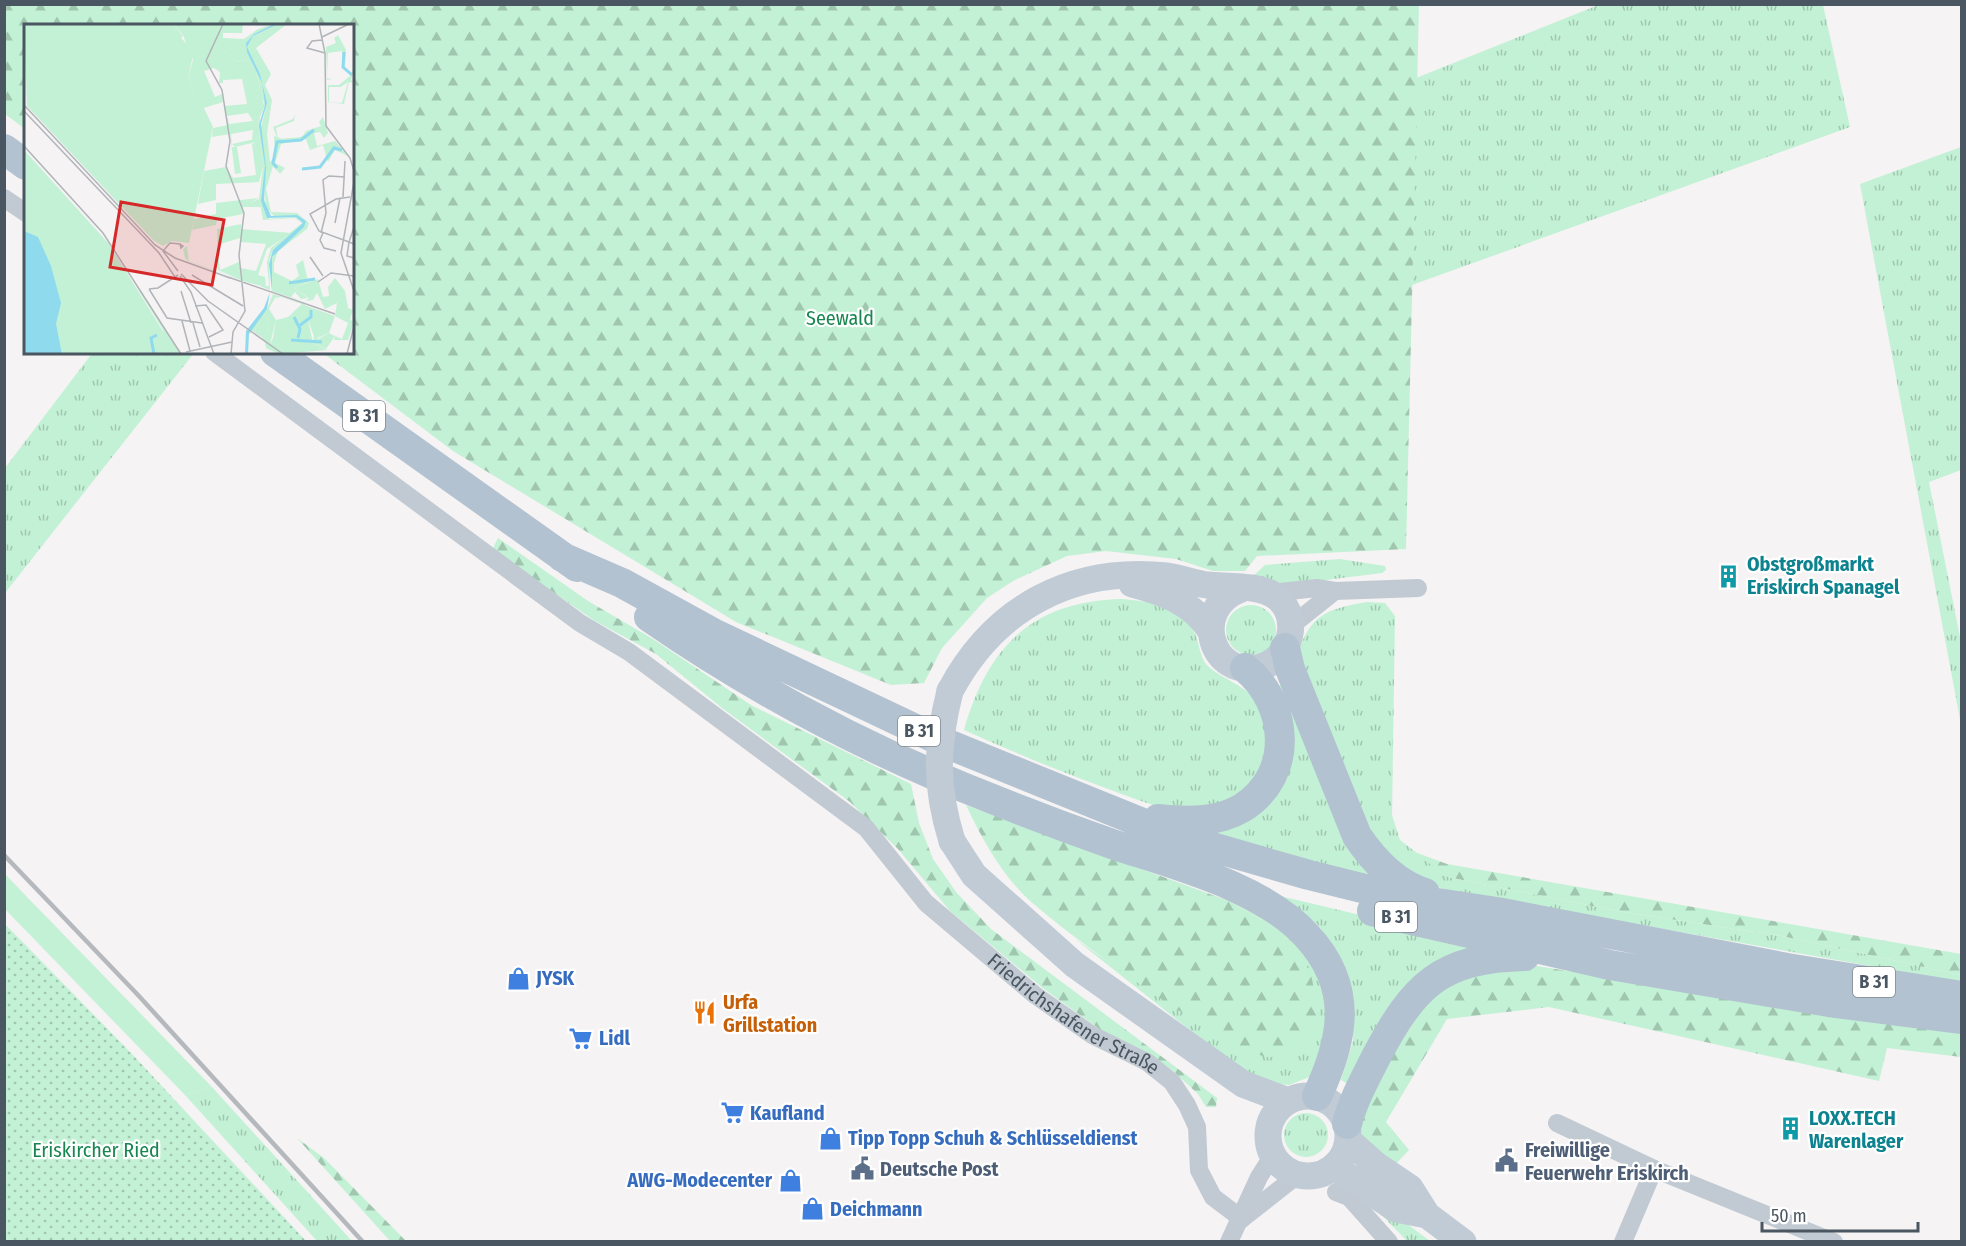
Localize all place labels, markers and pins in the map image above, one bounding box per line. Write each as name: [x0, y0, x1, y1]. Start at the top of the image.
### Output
place label: Obstgroßmarkt Eriskirch Spanagel: [1747, 552, 1900, 599]
building icon: Obstgroßmarkt Eriskirch Spanagel: [1716, 563, 1742, 589]
shop icon: JYSK: [505, 965, 531, 991]
place label: JYSK: [535, 966, 575, 990]
place label: Urfa Grillstation: [723, 990, 817, 1037]
restaurant icon: Urfa Grillstation: [692, 1000, 718, 1026]
supermarket icon: Lidl: [568, 1025, 594, 1051]
place label: Lidl: [599, 1026, 630, 1050]
supermarket icon: Kaufland: [719, 1100, 745, 1126]
place label: Kaufland: [750, 1101, 825, 1125]
place label: LOXX.TECH Warenlager: [1809, 1106, 1904, 1153]
building icon: LOXX.TECH Warenlager: [1778, 1116, 1804, 1142]
shop icon: Tipp Topp Schuh & Schlüsseldienst: [817, 1125, 843, 1151]
place label: Tipp Topp Schuh & Schlüsseldienst: [848, 1126, 1138, 1150]
place label: Freiwillige Feuerwehr Eriskirch: [1525, 1138, 1689, 1185]
public building icon: Freiwillige Feuerwehr Eriskirch: [1494, 1148, 1520, 1174]
public building icon: Deutsche Post: [849, 1156, 875, 1182]
place label: Deutsche Post: [880, 1157, 999, 1181]
shop icon: AWG-Modecenter: [777, 1167, 803, 1193]
place label: AWG-Modecenter: [626, 1168, 773, 1192]
shop icon: Deichmann: [799, 1196, 825, 1222]
place label: Deichmann: [830, 1197, 923, 1221]

